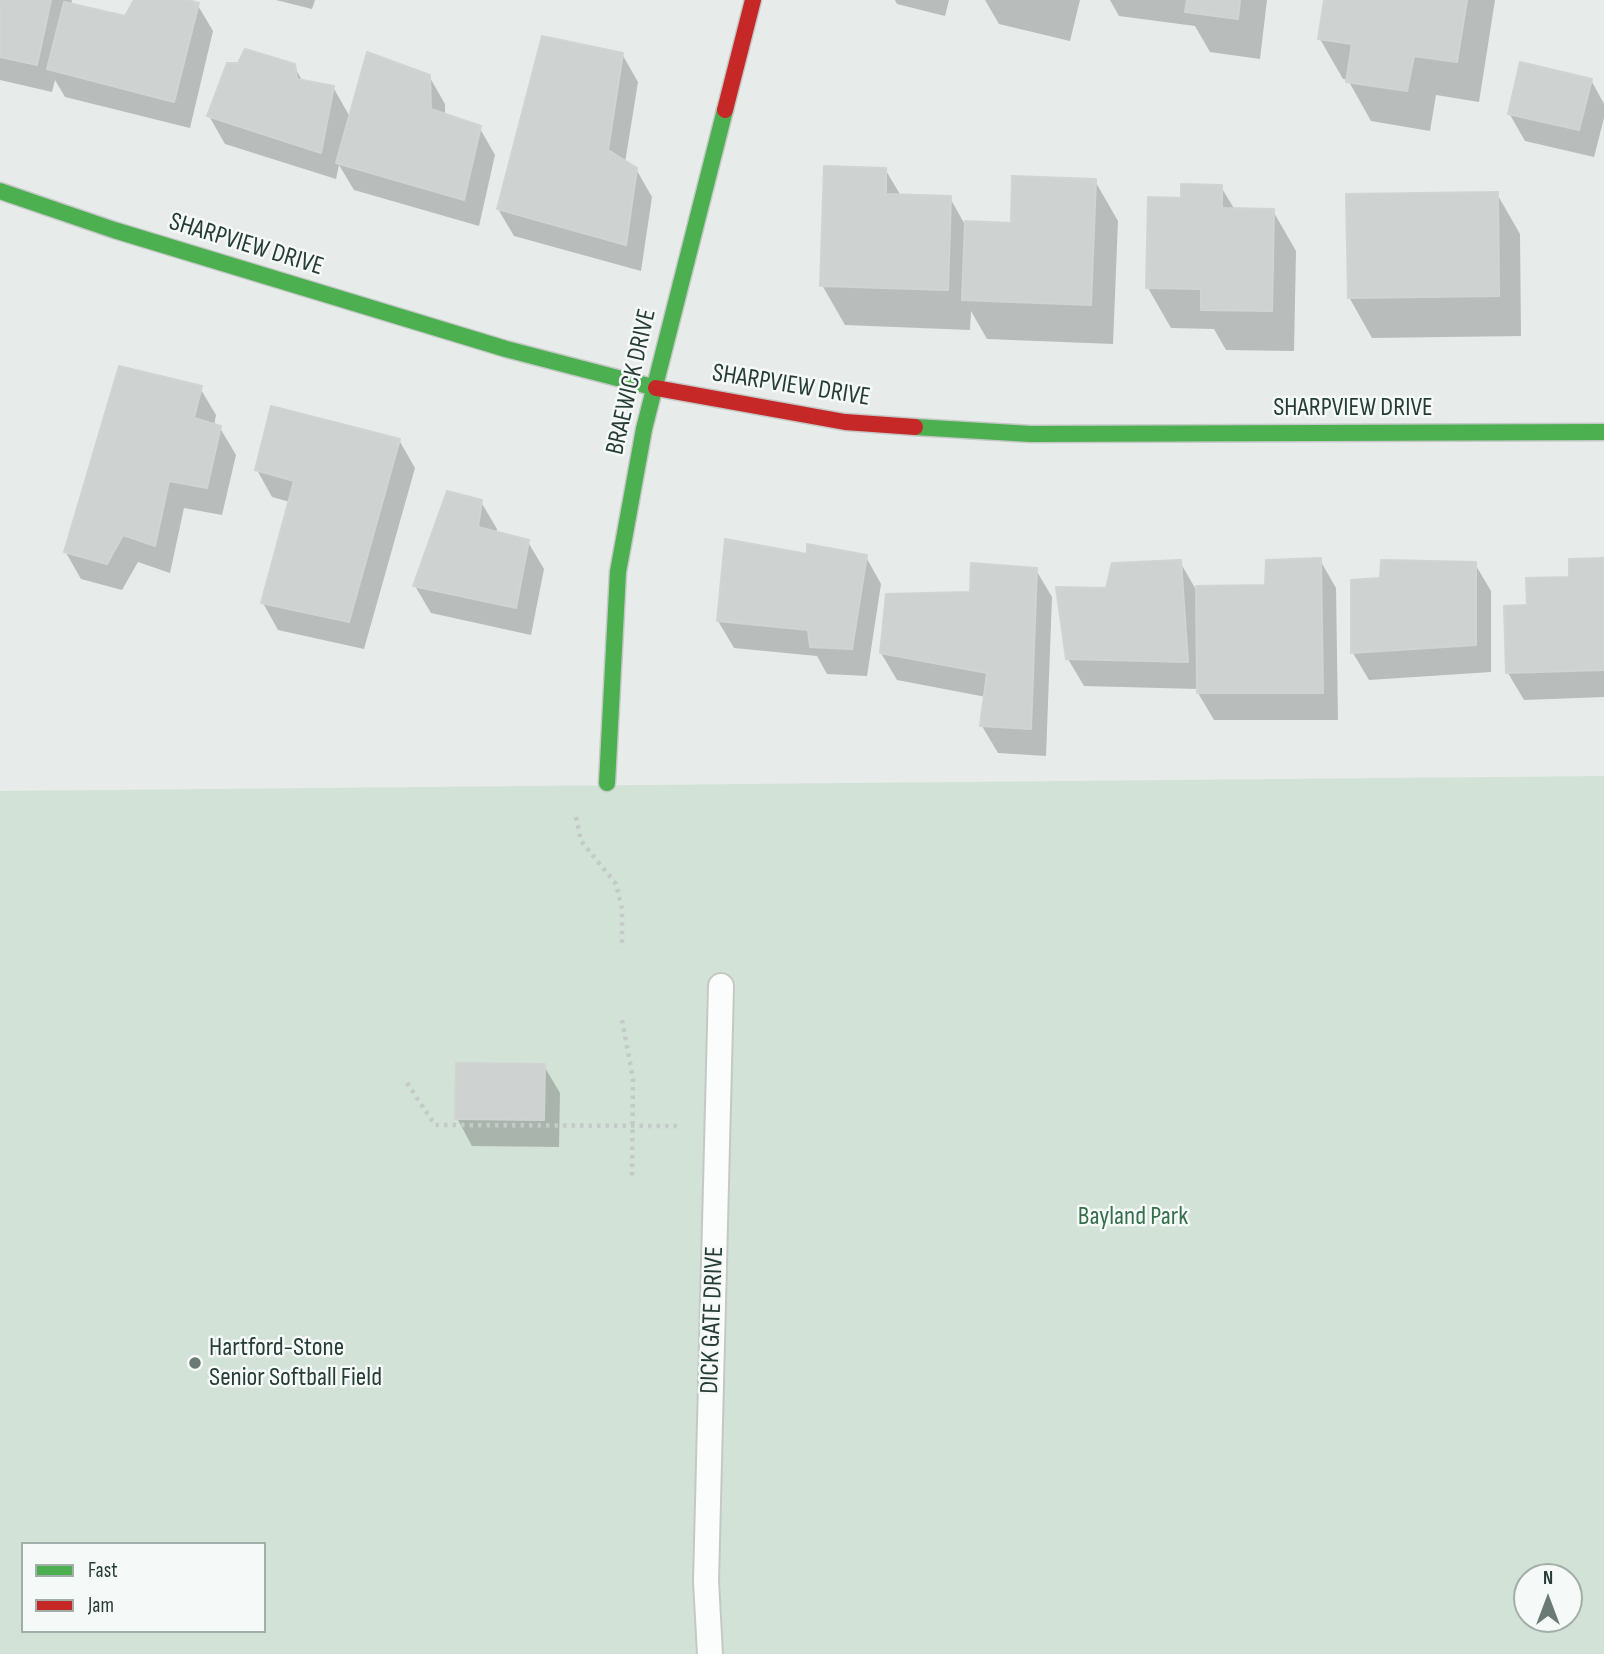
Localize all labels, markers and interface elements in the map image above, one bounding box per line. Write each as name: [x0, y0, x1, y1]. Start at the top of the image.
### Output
street label: SHARPVIEW DRIVE: [165, 207, 327, 283]
street label: BRAEWICK DRIVE: [600, 306, 664, 458]
street label: SHARPVIEW DRIVE: [710, 358, 872, 414]
street label: SHARPVIEW DRIVE: [1273, 392, 1433, 424]
park label: Bayland Park: [1078, 1201, 1188, 1233]
street label: DICK GATE DRIVE: [695, 1246, 731, 1394]
place label: Hartford-Stone Senior Softball Field: [209, 1332, 382, 1394]
marker: Hartford-Stone Senior Softball Field: [187, 1355, 203, 1371]
legend: [21, 1542, 266, 1633]
text: Fast: [88, 1558, 118, 1583]
north arrow: [1513, 1563, 1583, 1633]
text: N: [1543, 1567, 1553, 1590]
text: Jam: [88, 1593, 114, 1618]

